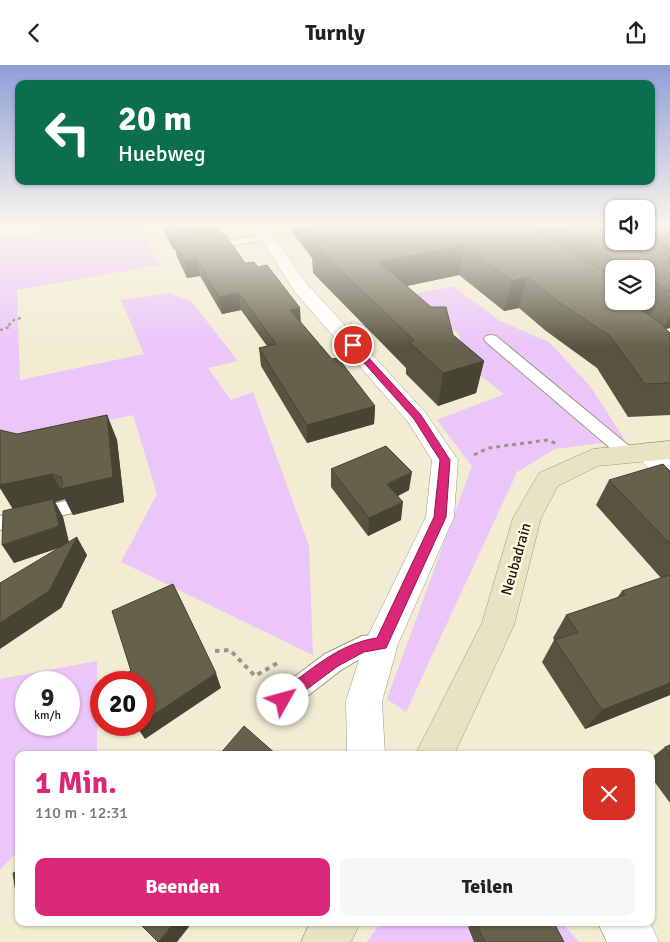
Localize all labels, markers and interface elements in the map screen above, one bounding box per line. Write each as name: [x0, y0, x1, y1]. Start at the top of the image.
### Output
icon: back: [20, 19, 48, 47]
text: Turnly: [305, 19, 365, 46]
icon: share: [622, 19, 650, 47]
text: 20 m: [118, 97, 192, 140]
icon: left: [35, 100, 100, 165]
text: Huebweg: [118, 140, 206, 167]
map controls: [605, 200, 655, 310]
button: sound: [605, 200, 655, 250]
button: layers: [605, 260, 655, 310]
pin: [332, 324, 374, 366]
icon: arrive: [339, 331, 367, 359]
street label: Neubadrain: [497, 521, 535, 597]
speed limit sign: 20: [90, 671, 155, 736]
position arrow: [256, 673, 308, 725]
text: 9: [41, 682, 54, 713]
text: km/h: [34, 708, 61, 723]
text: 1 Min.: [35, 765, 117, 802]
button: close: [583, 768, 635, 820]
text: 110 m · 12:31: [35, 803, 128, 823]
button: Beenden: [35, 858, 330, 916]
button: Teilen: [340, 858, 635, 916]

